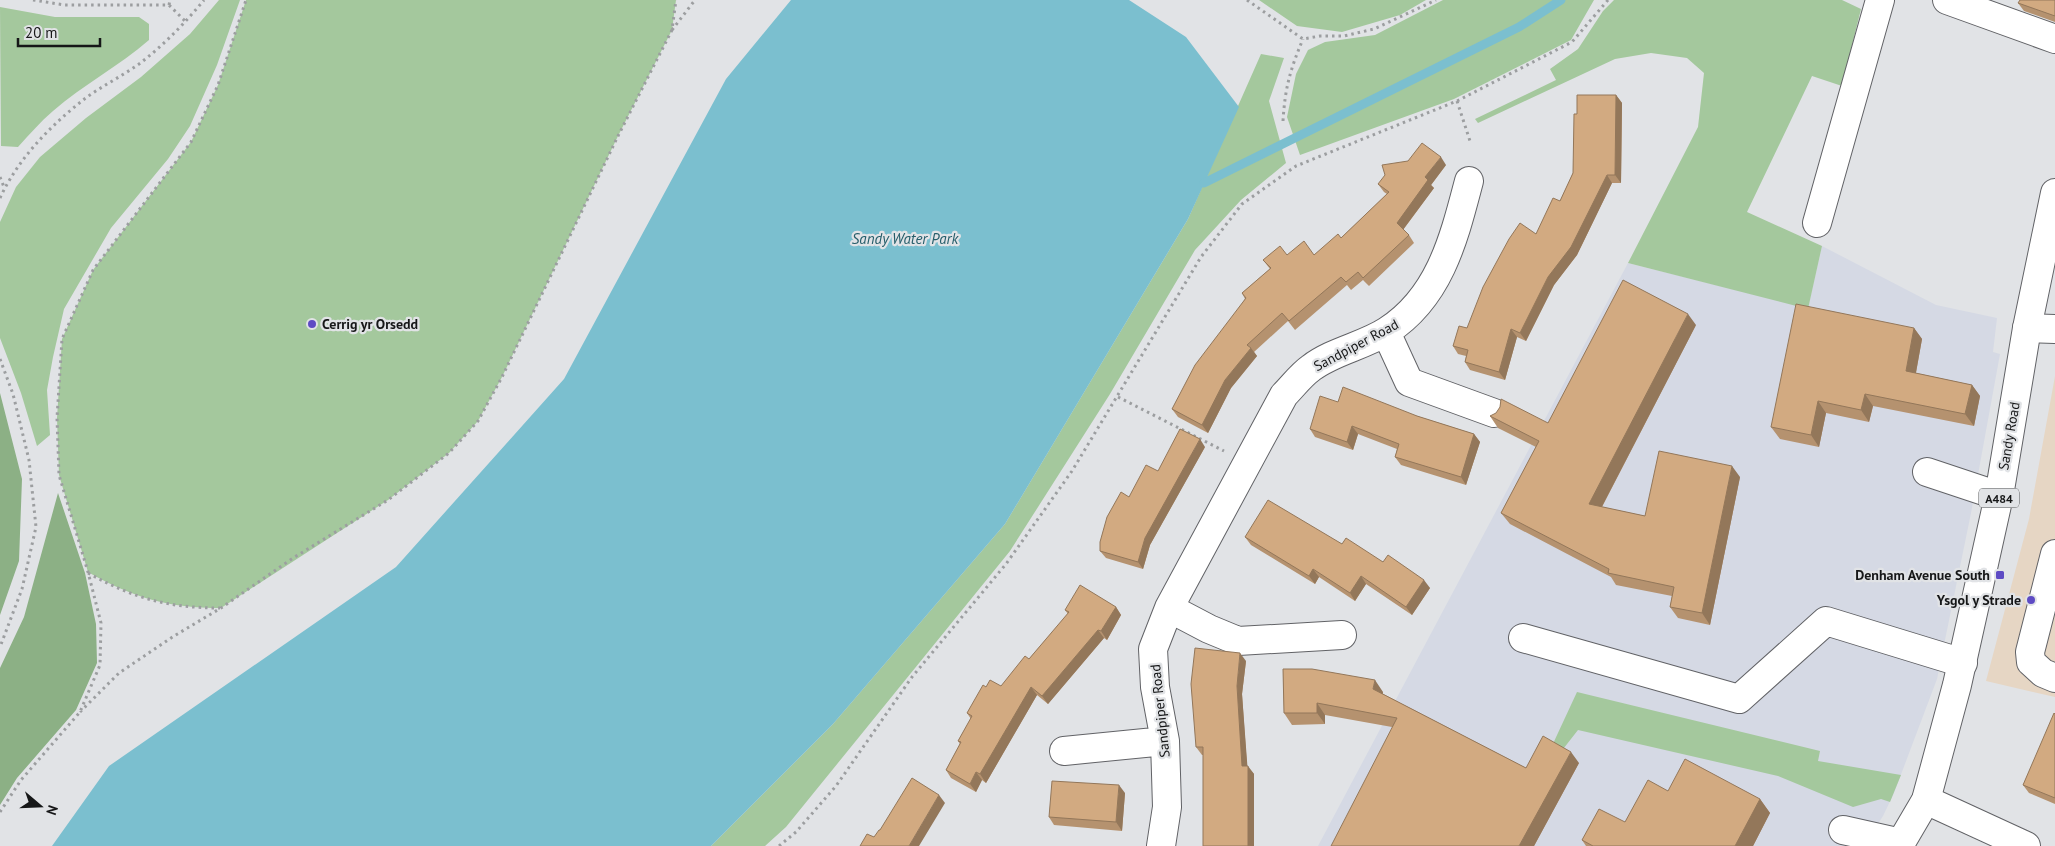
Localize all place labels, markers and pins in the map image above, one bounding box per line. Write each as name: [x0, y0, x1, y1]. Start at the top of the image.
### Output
place label: Cerrig yr Orsedd: [322, 315, 418, 333]
marker: Cerrig yr Orsedd: [306, 318, 318, 330]
place label: Denham Avenue South: [1855, 566, 1990, 584]
marker: Denham Avenue South: [1994, 569, 2006, 581]
place label: Ysgol y Strade: [1936, 591, 2021, 609]
marker: Ysgol y Strade: [2025, 594, 2037, 606]

